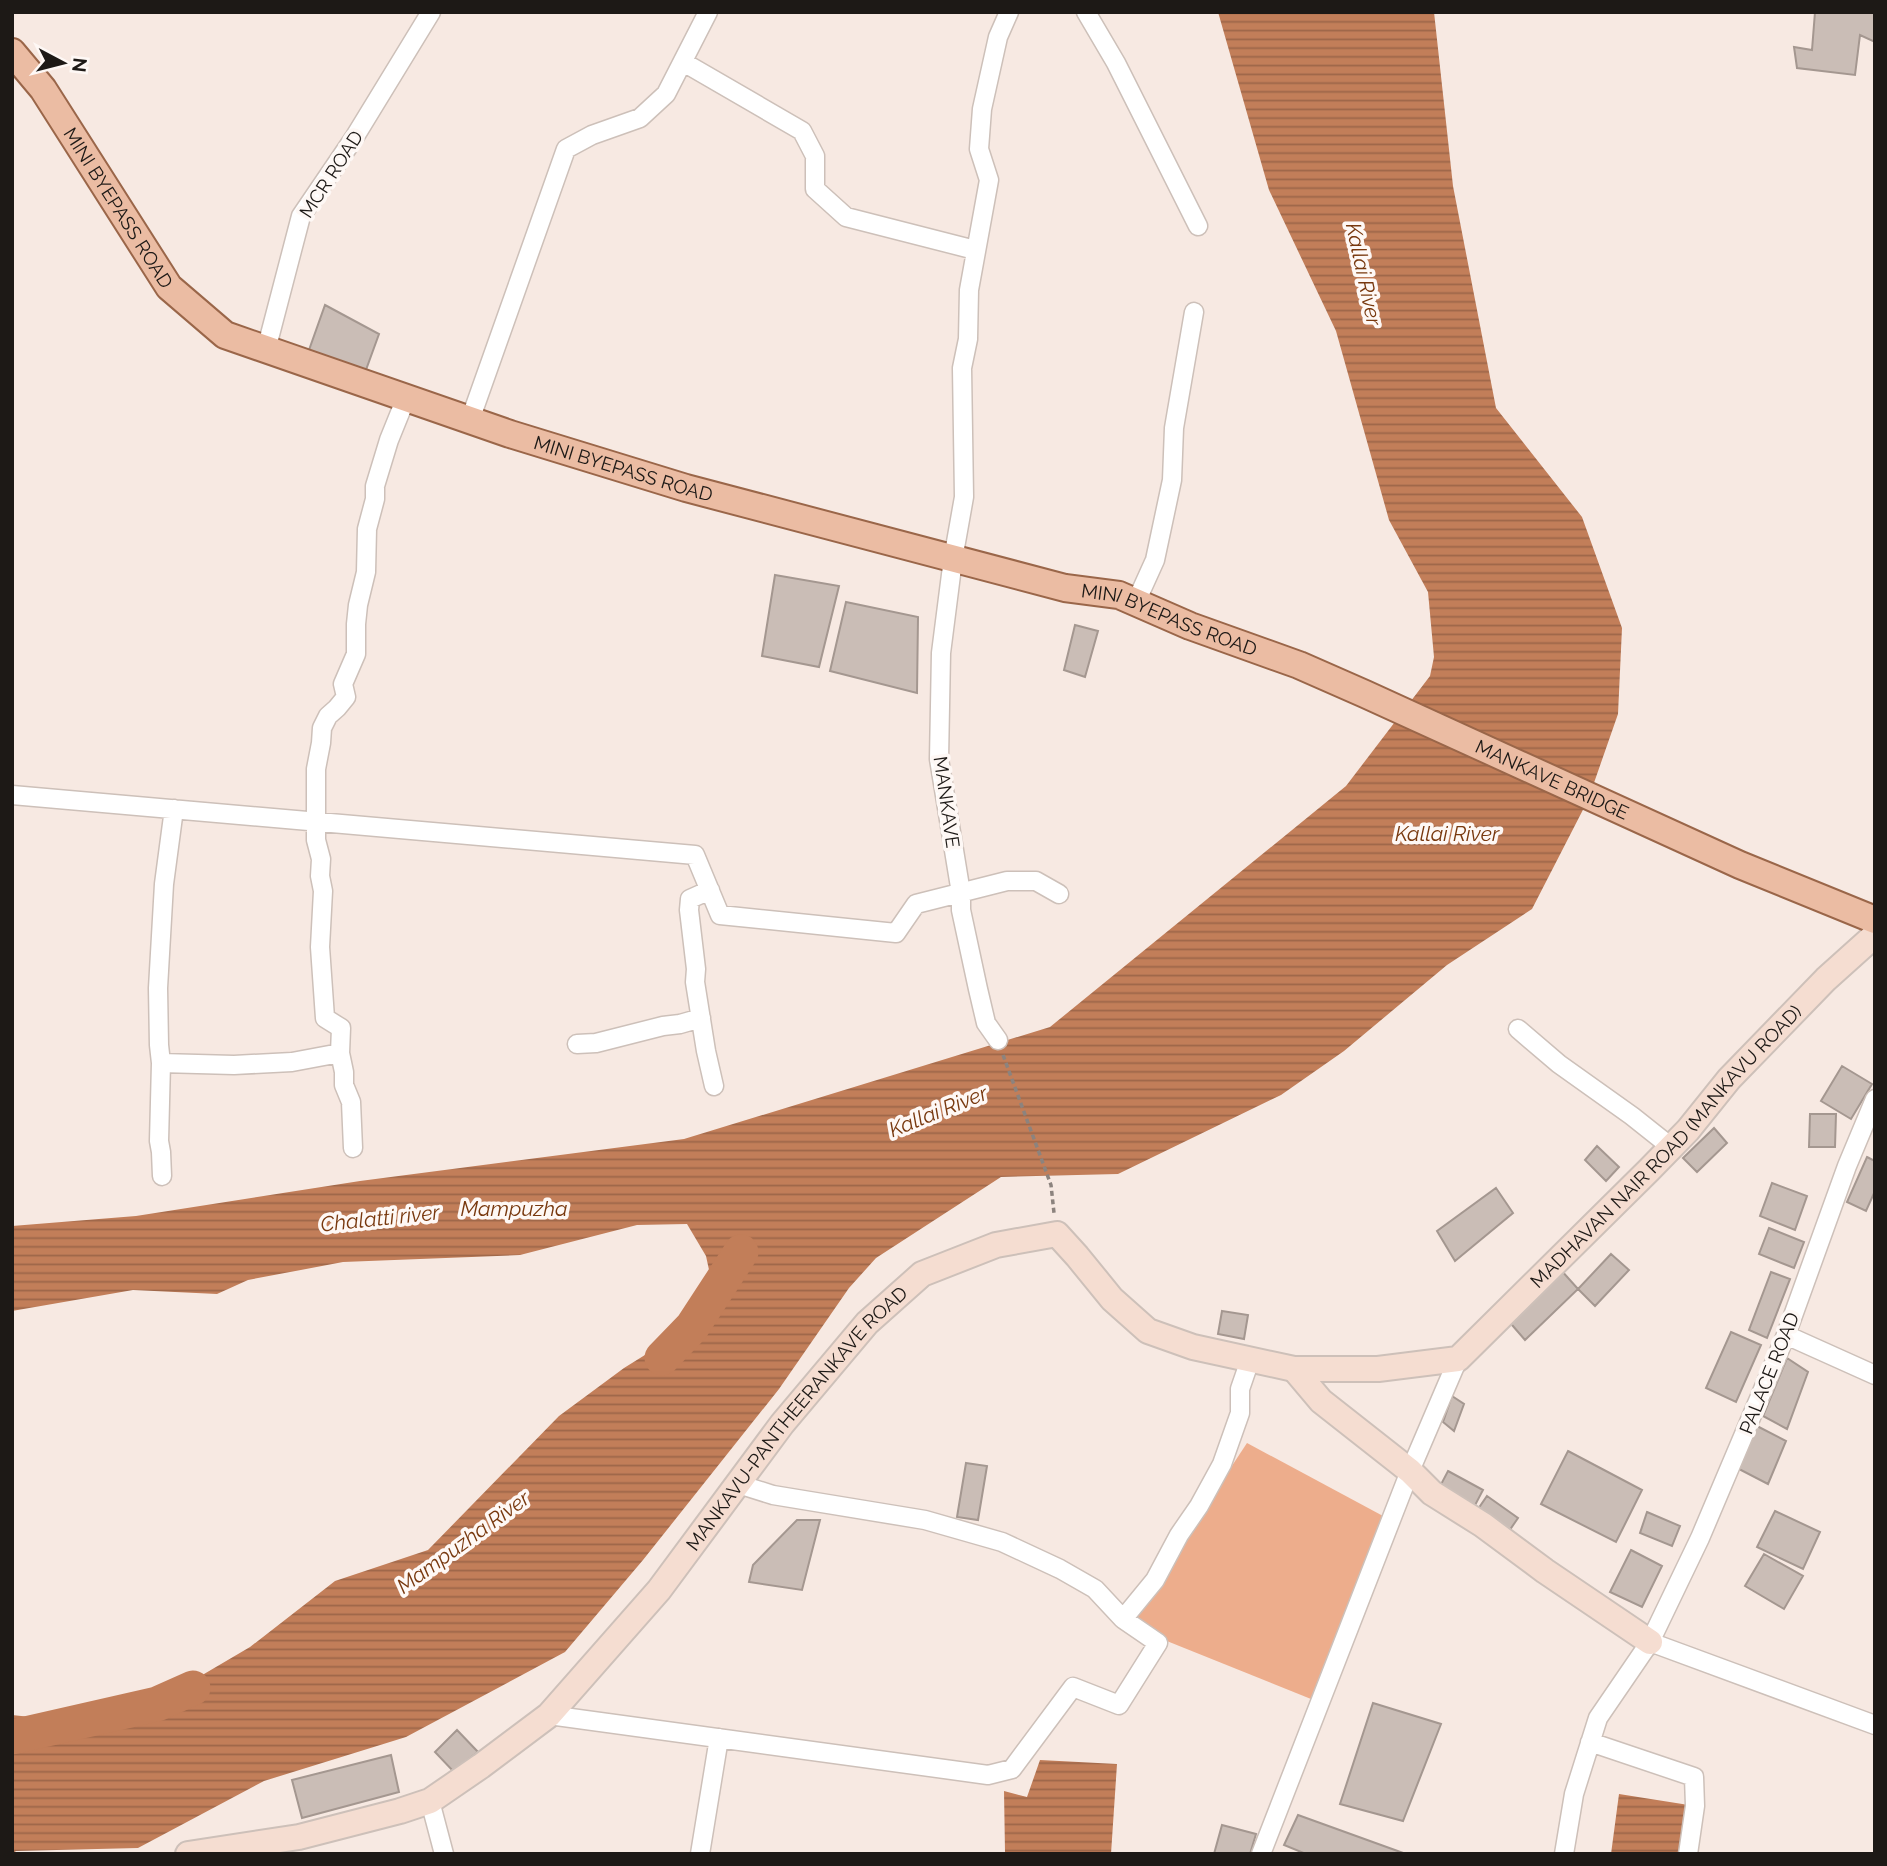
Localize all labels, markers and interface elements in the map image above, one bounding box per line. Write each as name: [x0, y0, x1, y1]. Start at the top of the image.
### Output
north arrow: [28, 28, 98, 98]
text: N: [68, 57, 92, 74]
street label: MINI BYEPASS ROAD: [59, 123, 178, 292]
street label: MCR ROAD: [295, 126, 367, 222]
water label: Kallai River: [1341, 220, 1387, 328]
street label: MINI BYEPASS ROAD: [531, 431, 715, 506]
street label: MINI BYEPASS ROAD: [1080, 579, 1260, 660]
street label: MANKAVE BRIDGE: [1472, 735, 1632, 824]
street label: MANKAVE: [930, 755, 964, 849]
water label: Kallai River: [1395, 821, 1500, 846]
street label: MADHAVAN NAIR ROAD (MANKAVU ROAD): [1526, 1000, 1806, 1292]
water label: Kallai River: [885, 1080, 992, 1142]
water label: Mampuzha: [461, 1196, 567, 1221]
water label: Chalatti river: [319, 1199, 442, 1237]
street label: MANKAVU-PANTHEERANKAVE ROAD: [681, 1281, 912, 1555]
street label: PALACE ROAD: [1735, 1309, 1803, 1437]
water label: Mampuzha River: [392, 1485, 535, 1599]

